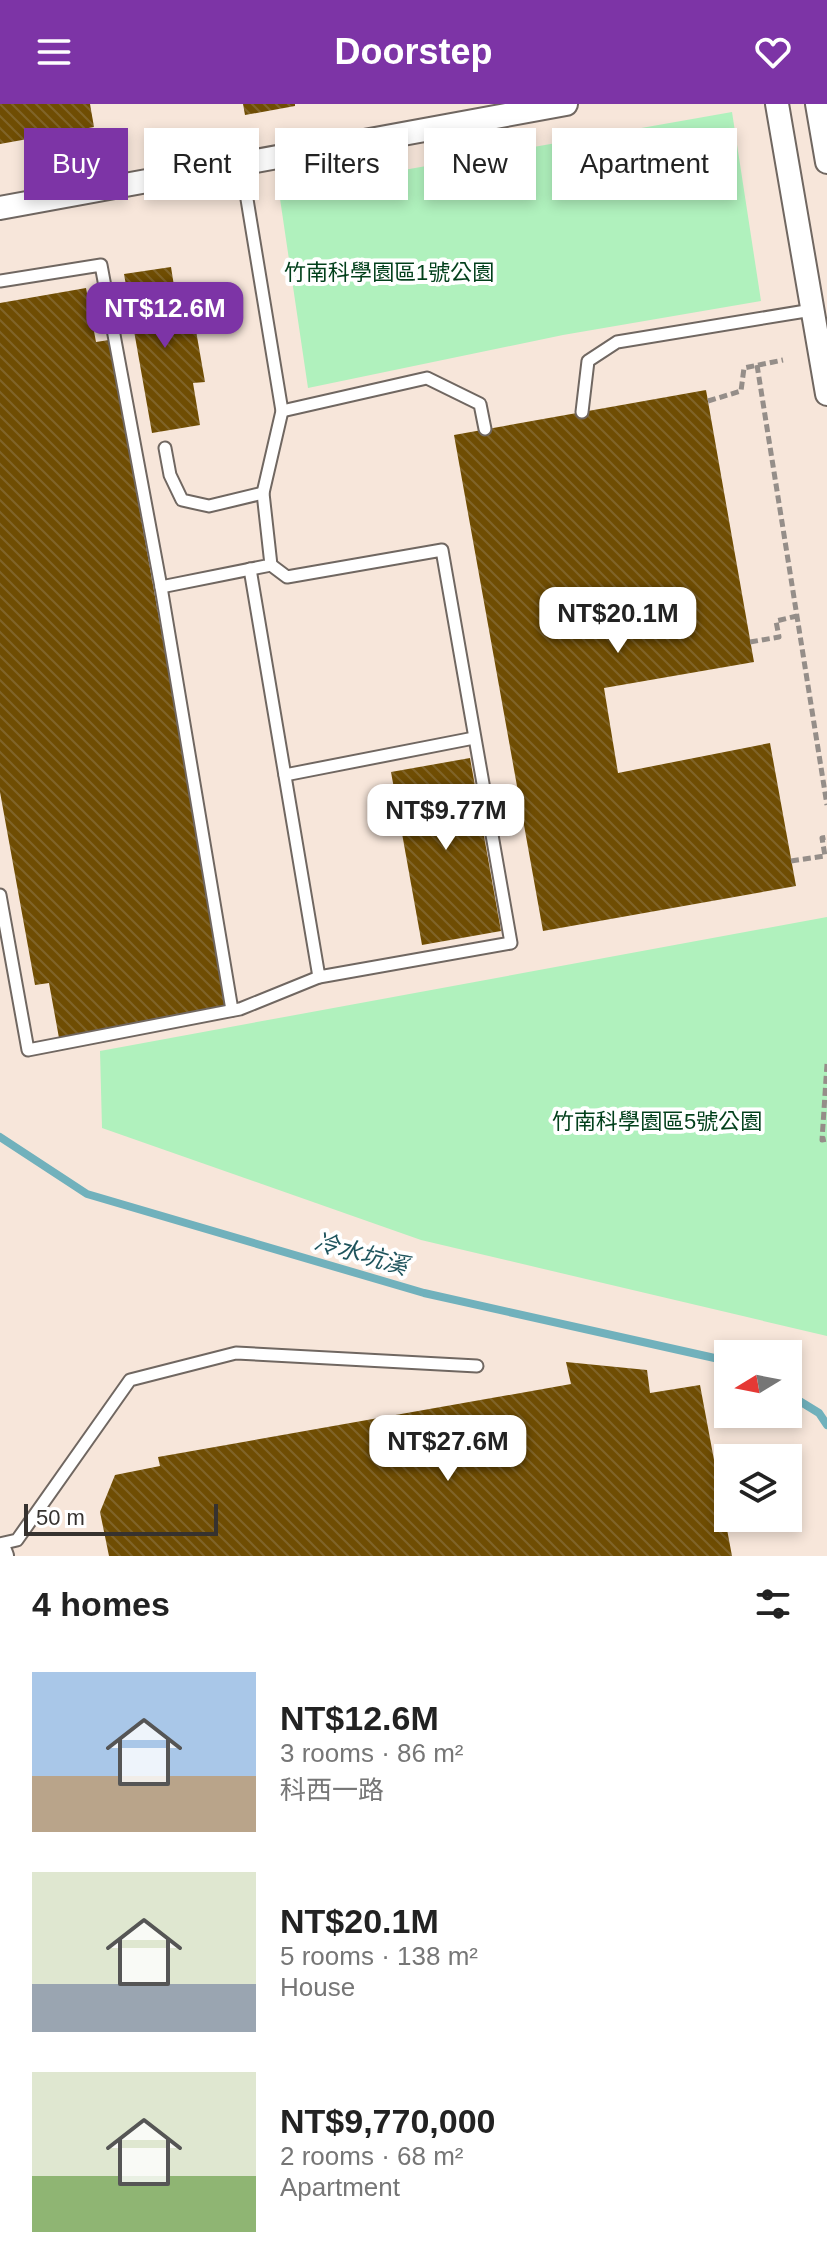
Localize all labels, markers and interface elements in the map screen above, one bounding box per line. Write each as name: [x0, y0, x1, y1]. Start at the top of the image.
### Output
icon: menu: [32, 30, 76, 74]
icon: heart: [751, 30, 795, 74]
text: Doorstep: [334, 31, 493, 72]
chip: Buy: [24, 128, 128, 200]
chip: Rent: [144, 128, 259, 200]
chip: Filters: [275, 128, 408, 200]
chip: New: [424, 128, 536, 200]
chip: Apartment: [552, 128, 737, 200]
park label: 竹南科學園區1號公園: [284, 260, 494, 285]
pin: NT$12.6M: [82, 282, 248, 350]
text: NT$12.6M: [104, 293, 226, 323]
pin: NT$20.1M: [535, 587, 701, 655]
text: NT$20.1M: [557, 598, 679, 628]
pin: NT$9.77M: [363, 784, 529, 852]
text: NT$9.77M: [385, 795, 507, 825]
park label: 竹南科學園區5號公園: [552, 1109, 762, 1134]
water label: 冷水坑溪: [311, 1227, 414, 1281]
north arrow: [714, 1340, 802, 1428]
map controls: [714, 1340, 802, 1532]
pin: NT$27.6M: [365, 1415, 531, 1483]
text: NT$27.6M: [387, 1426, 509, 1456]
button: layers: [714, 1444, 802, 1532]
scale bar: [24, 1500, 218, 1536]
text: 50 m: [36, 1505, 85, 1530]
icon: filters: [751, 1582, 795, 1626]
text: 4 homes: [32, 1585, 170, 1623]
text: NT$12.6M: [280, 1699, 439, 1737]
icon: home: [96, 1704, 192, 1800]
text: 3 rooms · 86 m²: [280, 1738, 464, 1768]
text: 科西一路: [280, 1775, 384, 1805]
text: NT$20.1M: [280, 1902, 439, 1940]
icon: home: [96, 1904, 192, 2000]
text: 5 rooms · 138 m²: [280, 1941, 478, 1971]
text: House: [280, 1972, 355, 2002]
text: NT$9,770,000: [280, 2102, 496, 2140]
icon: home: [96, 2104, 192, 2200]
text: 2 rooms · 68 m²: [280, 2141, 464, 2171]
text: Apartment: [280, 2172, 400, 2202]

